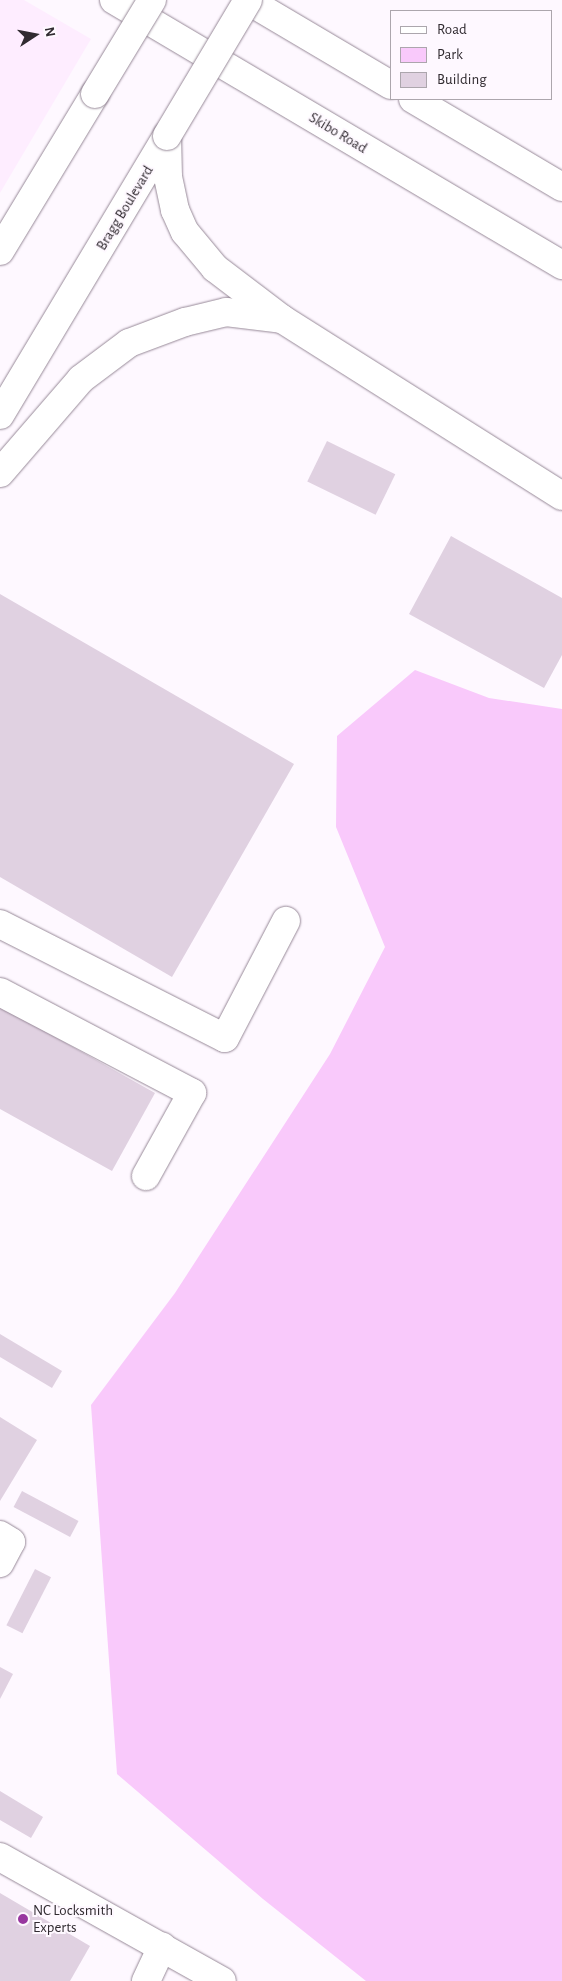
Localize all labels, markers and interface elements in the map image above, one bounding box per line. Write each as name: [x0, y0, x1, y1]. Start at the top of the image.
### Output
north arrow: [10, 10, 60, 60]
legend: [390, 10, 552, 100]
text: Road: [437, 22, 467, 37]
text: N: [42, 26, 58, 38]
text: Park: [437, 47, 463, 62]
text: Building: [437, 72, 487, 87]
street label: Skibo Road: [306, 109, 370, 157]
street label: Bragg Boulevard: [93, 162, 157, 254]
place label: NC Locksmith Experts: [33, 1901, 113, 1936]
marker: NC Locksmith Experts: [17, 1913, 29, 1925]

